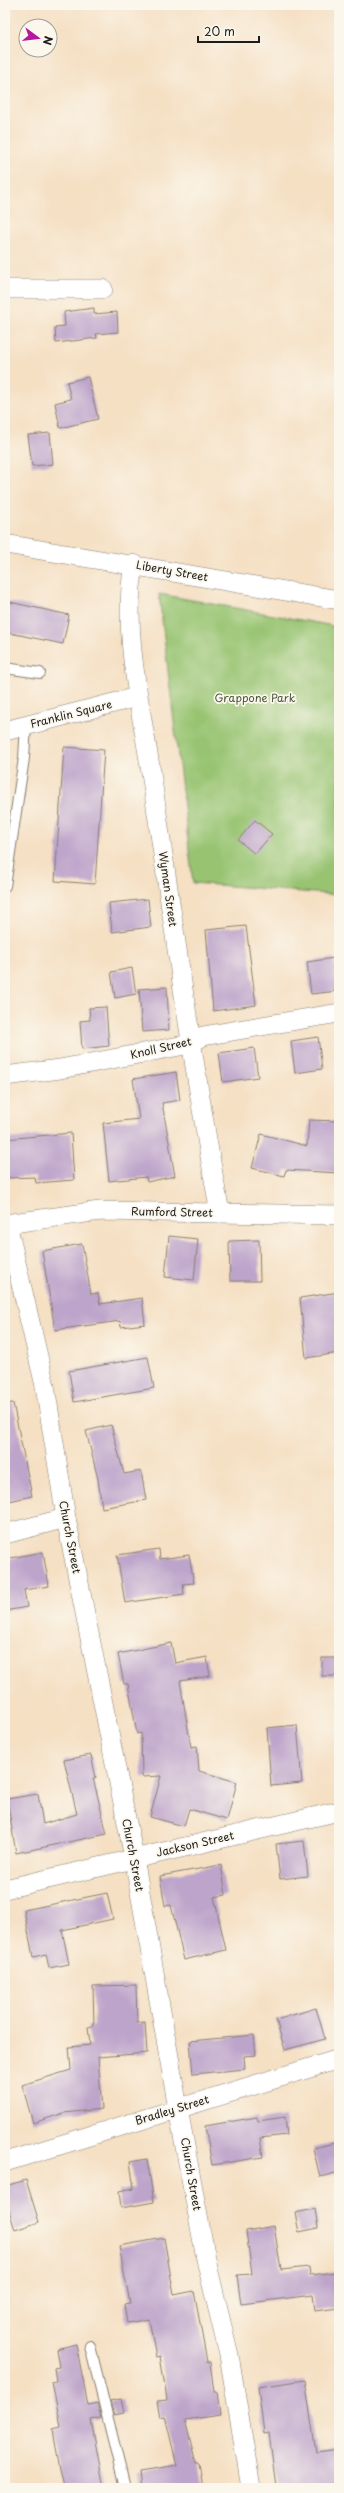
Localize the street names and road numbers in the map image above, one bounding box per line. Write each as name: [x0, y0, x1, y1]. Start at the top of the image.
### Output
street label: Liberty Street: [135, 556, 210, 585]
street label: Franklin Square: [28, 695, 114, 732]
street label: Wyman Street: [155, 850, 182, 928]
street label: Knoll Street: [129, 1032, 194, 1063]
street label: Rumford Street: [131, 1202, 214, 1221]
street label: Church Street: [55, 1499, 86, 1575]
street label: Church Street: [118, 1817, 149, 1893]
street label: Jackson Street: [154, 1826, 236, 1861]
street label: Bradley Street: [133, 2090, 211, 2129]
street label: Church Street: [177, 2136, 206, 2212]

